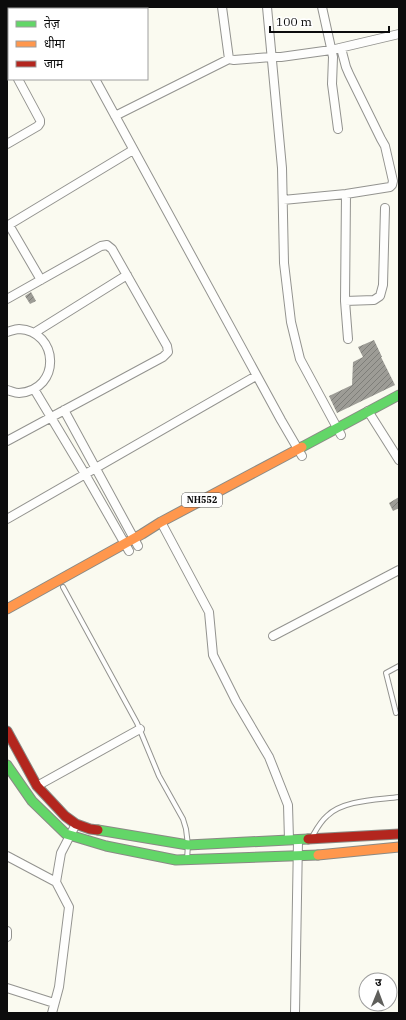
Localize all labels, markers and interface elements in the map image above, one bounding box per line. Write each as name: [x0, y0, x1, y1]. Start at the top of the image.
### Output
legend: [8, 8, 148, 80]
scale bar: [270, 8, 389, 34]
text: 100 m: [276, 14, 312, 29]
text: तेज़: [44, 16, 61, 31]
text: धीमा: [44, 36, 66, 51]
text: जाम: [44, 56, 64, 71]
road number: NH552: [182, 493, 222, 507]
north arrow: [358, 972, 398, 1012]
text: उ: [375, 975, 382, 989]

